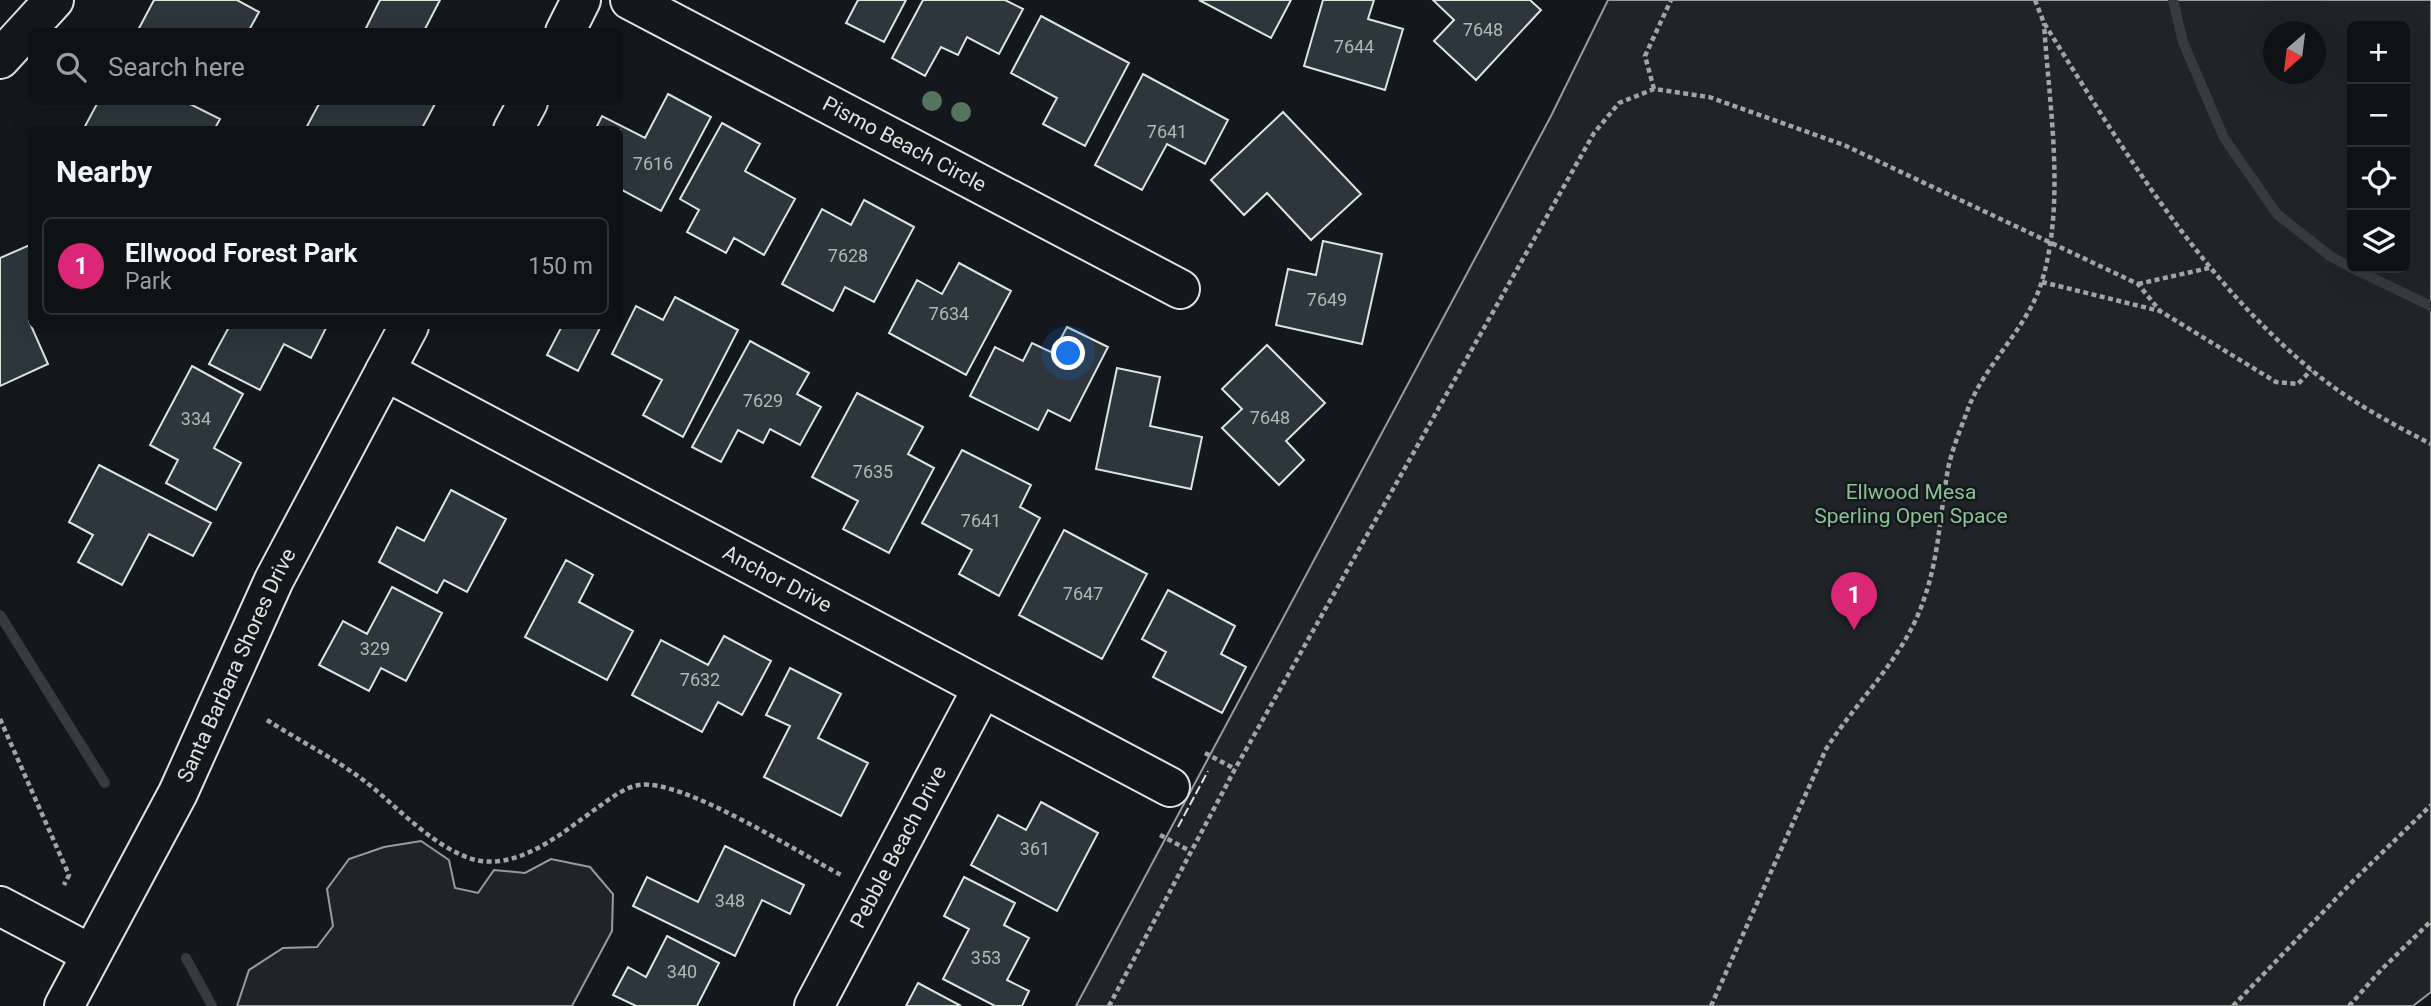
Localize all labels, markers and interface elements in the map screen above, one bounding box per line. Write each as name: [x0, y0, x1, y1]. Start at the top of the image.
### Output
house number: 7648: [1463, 19, 1503, 40]
north arrow: [2263, 21, 2326, 84]
map controls: [2347, 21, 2410, 273]
button: +: [2347, 21, 2410, 84]
search box: [28, 28, 623, 105]
house number: 7644: [1334, 36, 1374, 57]
icon: search: [52, 48, 90, 86]
text: Search here: [108, 52, 245, 82]
button: −: [2347, 84, 2410, 147]
street label: Pismo Beach Circle: [819, 91, 990, 197]
house number: 7641: [1147, 121, 1187, 142]
button: locate: [2347, 147, 2410, 210]
house number: 7616: [633, 153, 673, 174]
text: Nearby: [56, 154, 152, 189]
button: layers: [2347, 210, 2410, 273]
text: Ellwood Forest Park: [125, 238, 358, 268]
house number: 7628: [828, 245, 868, 266]
text: 1: [74, 253, 88, 280]
text: 150 m: [528, 253, 593, 280]
text: Park: [125, 268, 171, 295]
house number: 7649: [1307, 289, 1347, 310]
house number: 7634: [929, 303, 969, 324]
your location: [1051, 336, 1085, 370]
house number: 7629: [743, 390, 783, 411]
house number: 7648: [1250, 407, 1290, 428]
house number: 334: [181, 408, 211, 429]
house number: 7635: [853, 461, 893, 482]
park label: Ellwood Mesa Sperling Open Space: [1814, 480, 2008, 528]
house number: 7641: [961, 510, 1001, 531]
street label: Anchor Drive: [719, 540, 836, 617]
street label: Santa Barbara Shores Drive: [172, 544, 301, 786]
pin: 1: [1831, 572, 1877, 630]
house number: 7647: [1063, 583, 1103, 604]
house number: 329: [360, 638, 390, 659]
house number: 7632: [680, 669, 720, 690]
street label: Pebble Beach Drive: [846, 762, 951, 932]
house number: 361: [1020, 838, 1050, 859]
house number: 348: [715, 890, 745, 911]
house number: 353: [971, 947, 1001, 968]
house number: 340: [667, 961, 697, 982]

